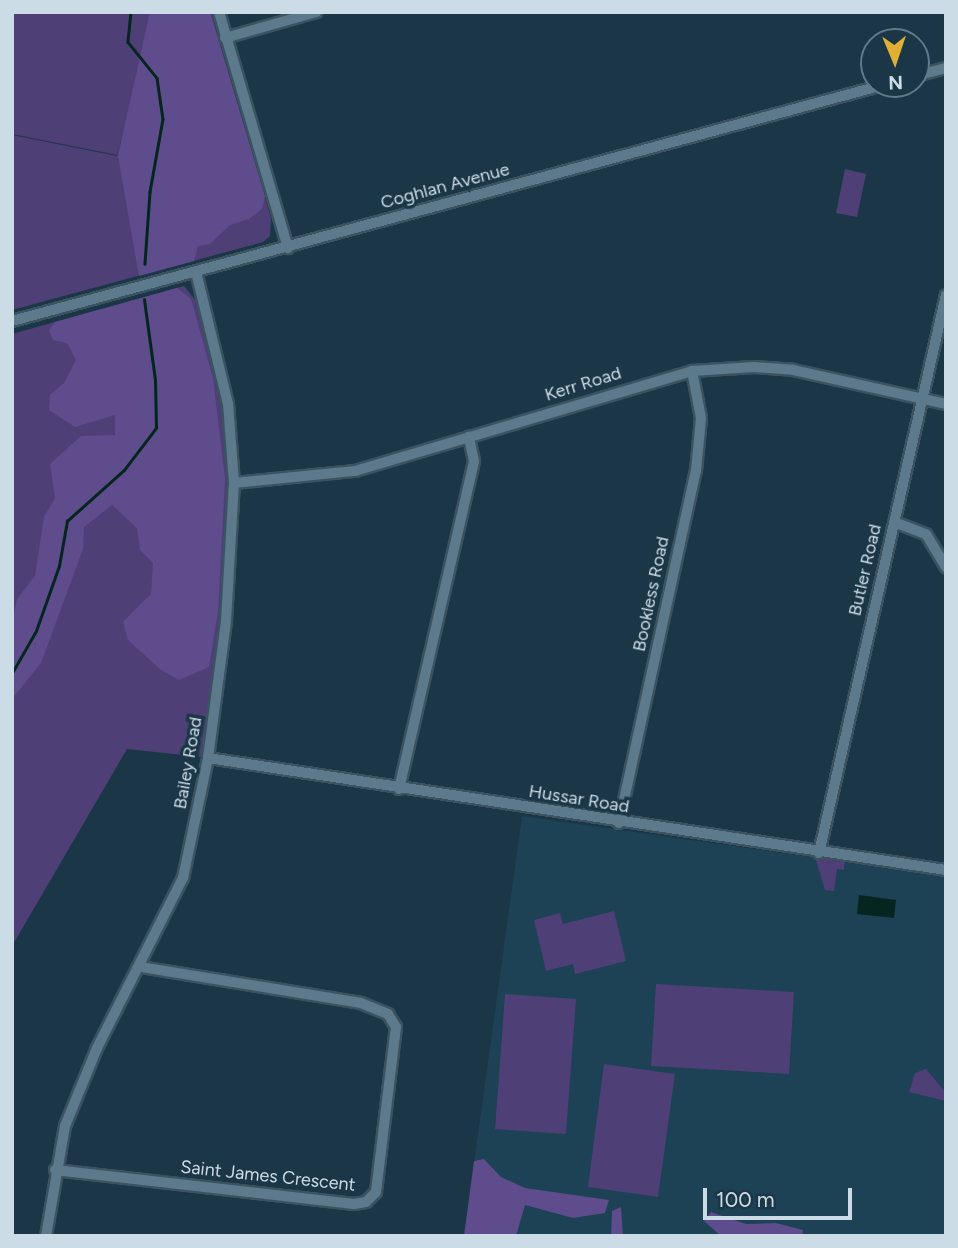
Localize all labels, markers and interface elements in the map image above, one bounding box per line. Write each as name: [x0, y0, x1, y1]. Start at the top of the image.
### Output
north arrow: [860, 28, 930, 98]
text: N: [888, 71, 903, 94]
street label: Coghlan Avenue: [378, 158, 512, 214]
street label: Kerr Road: [542, 362, 624, 406]
street label: Butler Road: [844, 522, 886, 618]
street label: Bookless Road: [628, 535, 674, 653]
street label: Bailey Road: [169, 715, 207, 811]
street label: Hussar Road: [527, 780, 631, 818]
street label: Saint James Crescent: [179, 1156, 357, 1196]
scale bar: [706, 1174, 855, 1218]
text: 100 m: [716, 1187, 775, 1212]

